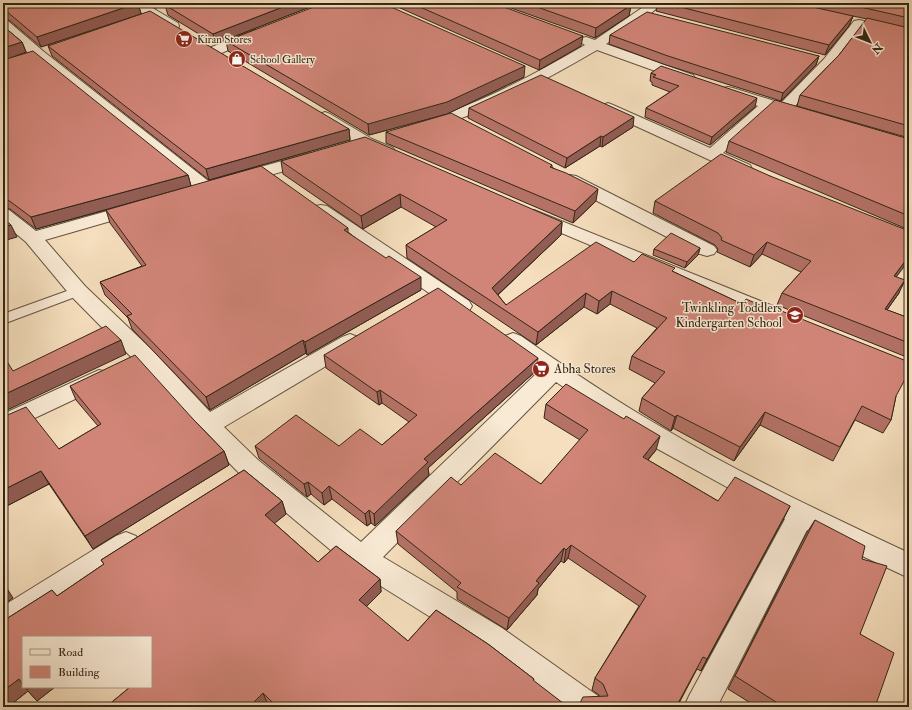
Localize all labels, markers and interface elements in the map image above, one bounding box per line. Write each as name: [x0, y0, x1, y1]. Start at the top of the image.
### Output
north arrow: [850, 22, 890, 62]
supermarket icon: Kiran Stores: [174, 29, 194, 49]
place label: Kiran Stores: [197, 33, 252, 46]
text: N: [868, 40, 886, 57]
shop icon: School Gallery: [227, 49, 247, 69]
place label: School Gallery: [250, 53, 315, 67]
place label: Twinkling Toddlers Kindergarten School: [675, 300, 783, 331]
school or university icon: Twinkling Toddlers Kindergarten School: [785, 305, 805, 325]
supermarket icon: Abha Stores: [531, 359, 551, 379]
place label: Abha Stores: [553, 361, 616, 377]
legend: [22, 636, 152, 688]
text: Road: [58, 645, 83, 660]
text: Building: [58, 665, 101, 680]

